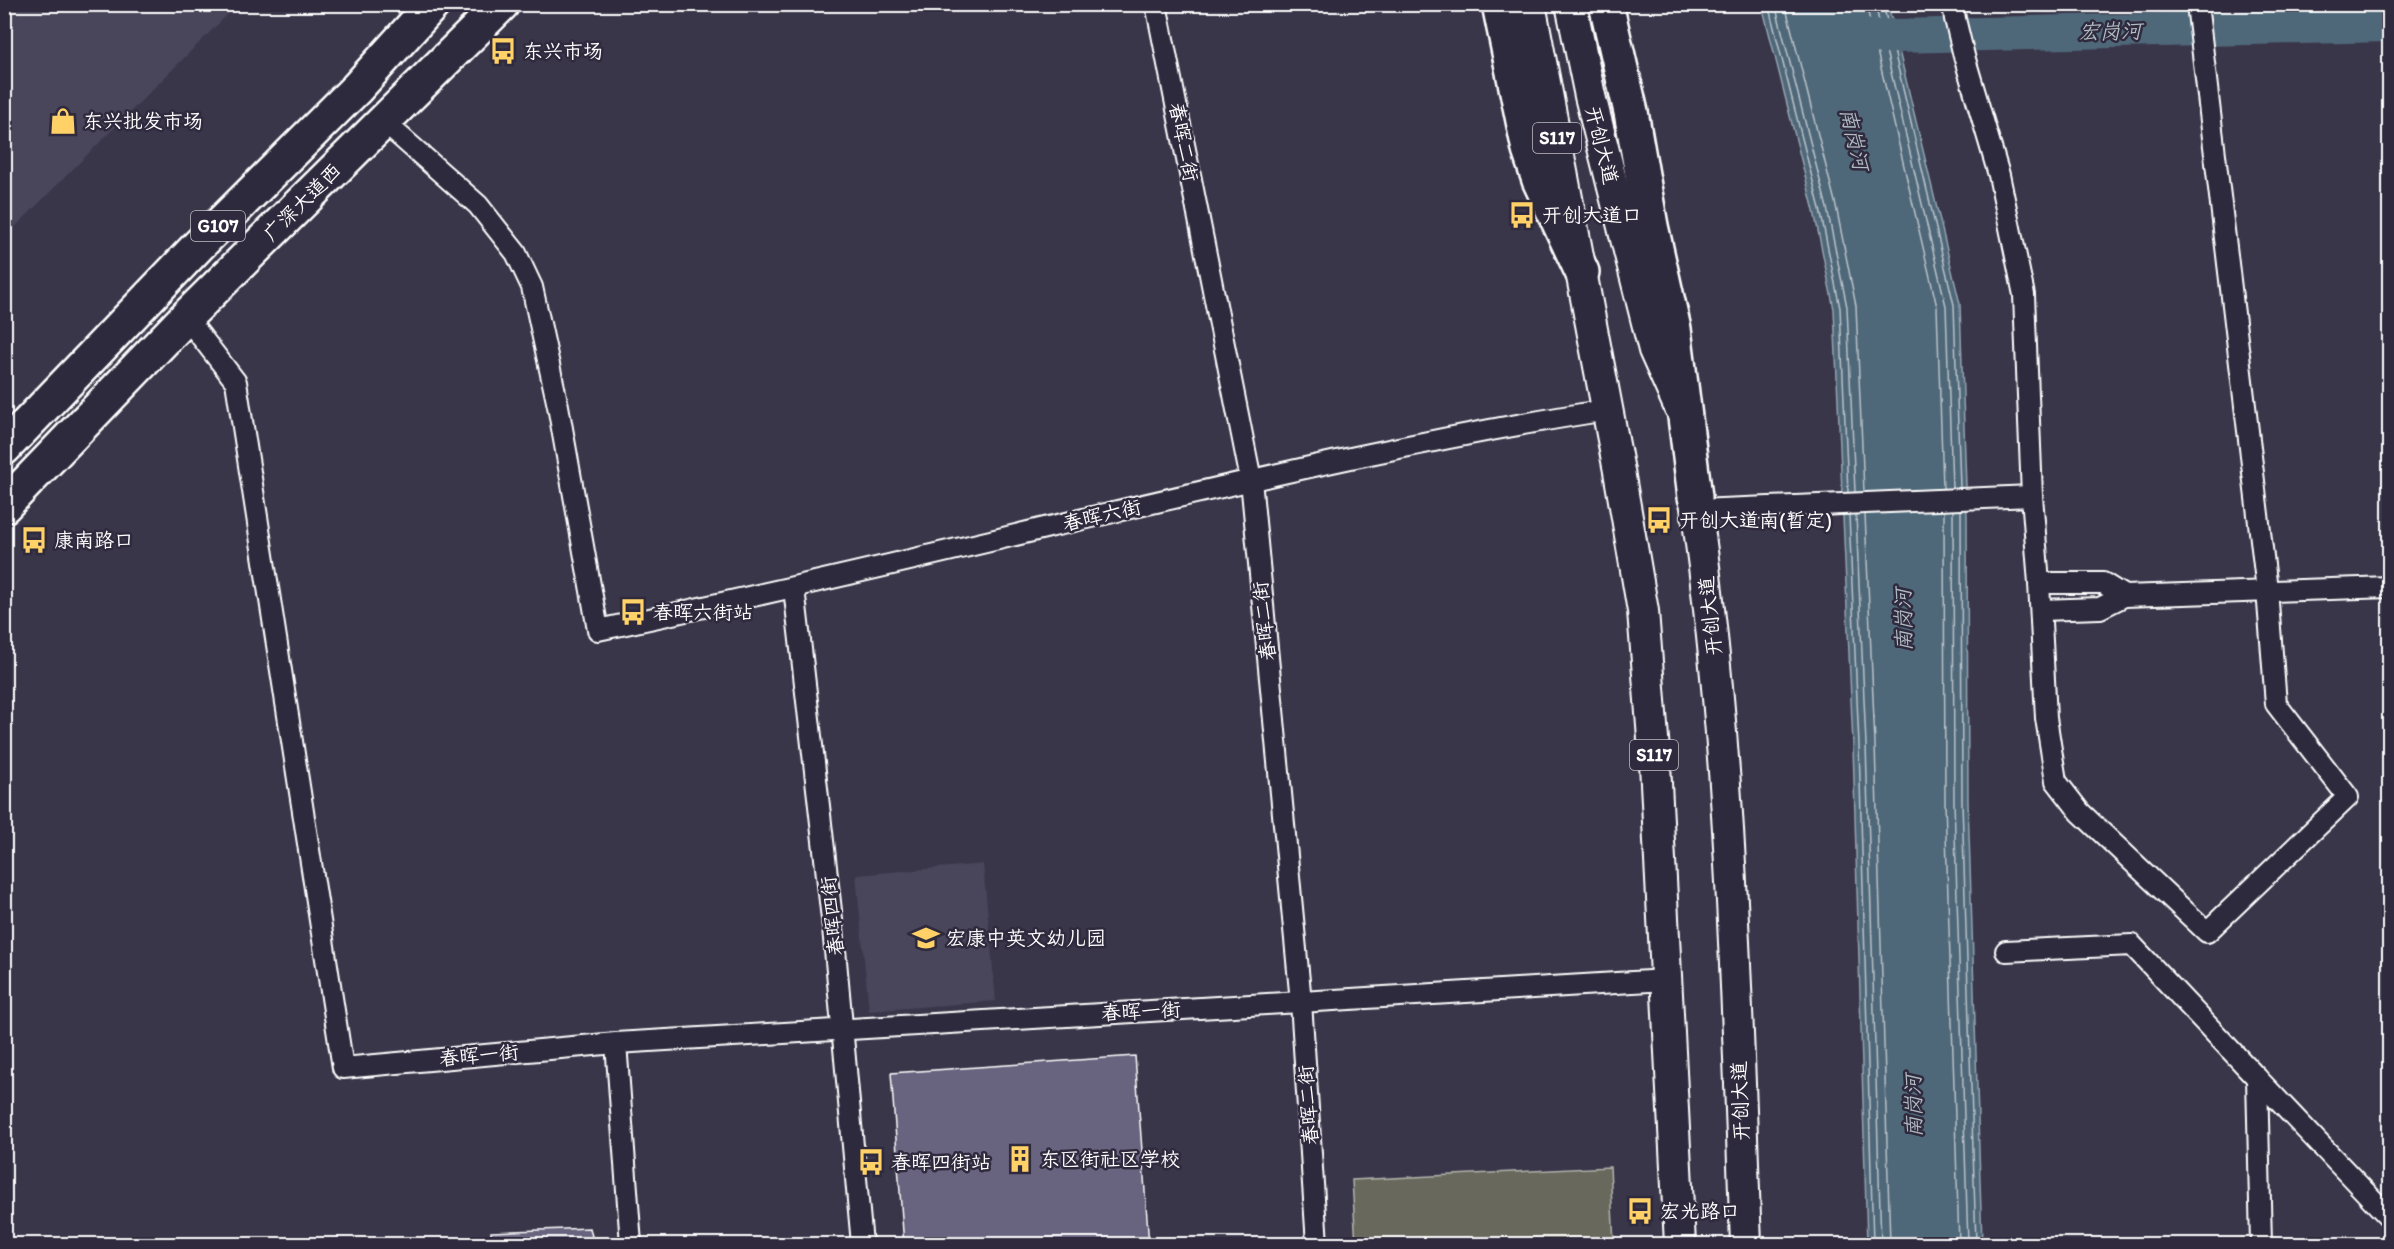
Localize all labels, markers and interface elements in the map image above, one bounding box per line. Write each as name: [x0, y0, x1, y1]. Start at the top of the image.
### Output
water label: 宏岗河: [2078, 18, 2145, 44]
bus stop icon: 东兴市场: [488, 36, 518, 66]
place label: 东兴市场: [523, 39, 603, 63]
street label: 春晖二街: [1165, 100, 1203, 184]
street label: 开创大道: [1581, 103, 1623, 187]
water label: 南岗河: [1836, 105, 1875, 175]
shop icon: 东兴批发市场: [48, 106, 78, 136]
place label: 东兴批发市场: [83, 109, 203, 133]
road number: S117: [1533, 123, 1581, 153]
street label: 广深大道西: [258, 158, 346, 246]
bus stop icon: 开创大道口: [1507, 200, 1537, 230]
place label: 开创大道口: [1542, 203, 1642, 227]
road number: G107: [191, 211, 245, 241]
street label: 春晖六街: [1060, 494, 1144, 536]
bus stop icon: 开创大道南(暂定): [1644, 505, 1674, 535]
place label: 开创大道南(暂定): [1679, 508, 1832, 532]
bus stop icon: 康南路口: [19, 525, 49, 555]
place label: 康南路口: [54, 528, 134, 552]
street label: 开创大道: [1694, 575, 1726, 657]
street label: 春晖二街: [1248, 580, 1280, 662]
water label: 南岗河: [1890, 585, 1916, 652]
bus stop icon: 春晖六街站: [618, 597, 648, 627]
place label: 春晖六街站: [653, 600, 753, 624]
road number: S117: [1630, 740, 1678, 770]
street label: 春晖四街: [816, 875, 848, 957]
school or university icon: 宏康中英文幼儿园: [911, 923, 941, 953]
place label: 宏康中英文幼儿园: [946, 926, 1106, 950]
street label: 春晖一街: [1100, 997, 1182, 1025]
street label: 春晖一街: [438, 1040, 520, 1070]
street label: 开创大道: [1727, 1061, 1753, 1141]
street label: 春晖二街: [1293, 1064, 1323, 1146]
water label: 南岗河: [1900, 1071, 1926, 1138]
building icon: 东区街社区学校: [1005, 1144, 1035, 1174]
bus stop icon: 春晖四街站: [856, 1147, 886, 1177]
place label: 东区街社区学校: [1040, 1147, 1180, 1171]
place label: 春晖四街站: [891, 1150, 991, 1174]
bus stop icon: 宏光路口: [1625, 1196, 1655, 1226]
place label: 宏光路口: [1660, 1199, 1740, 1223]

